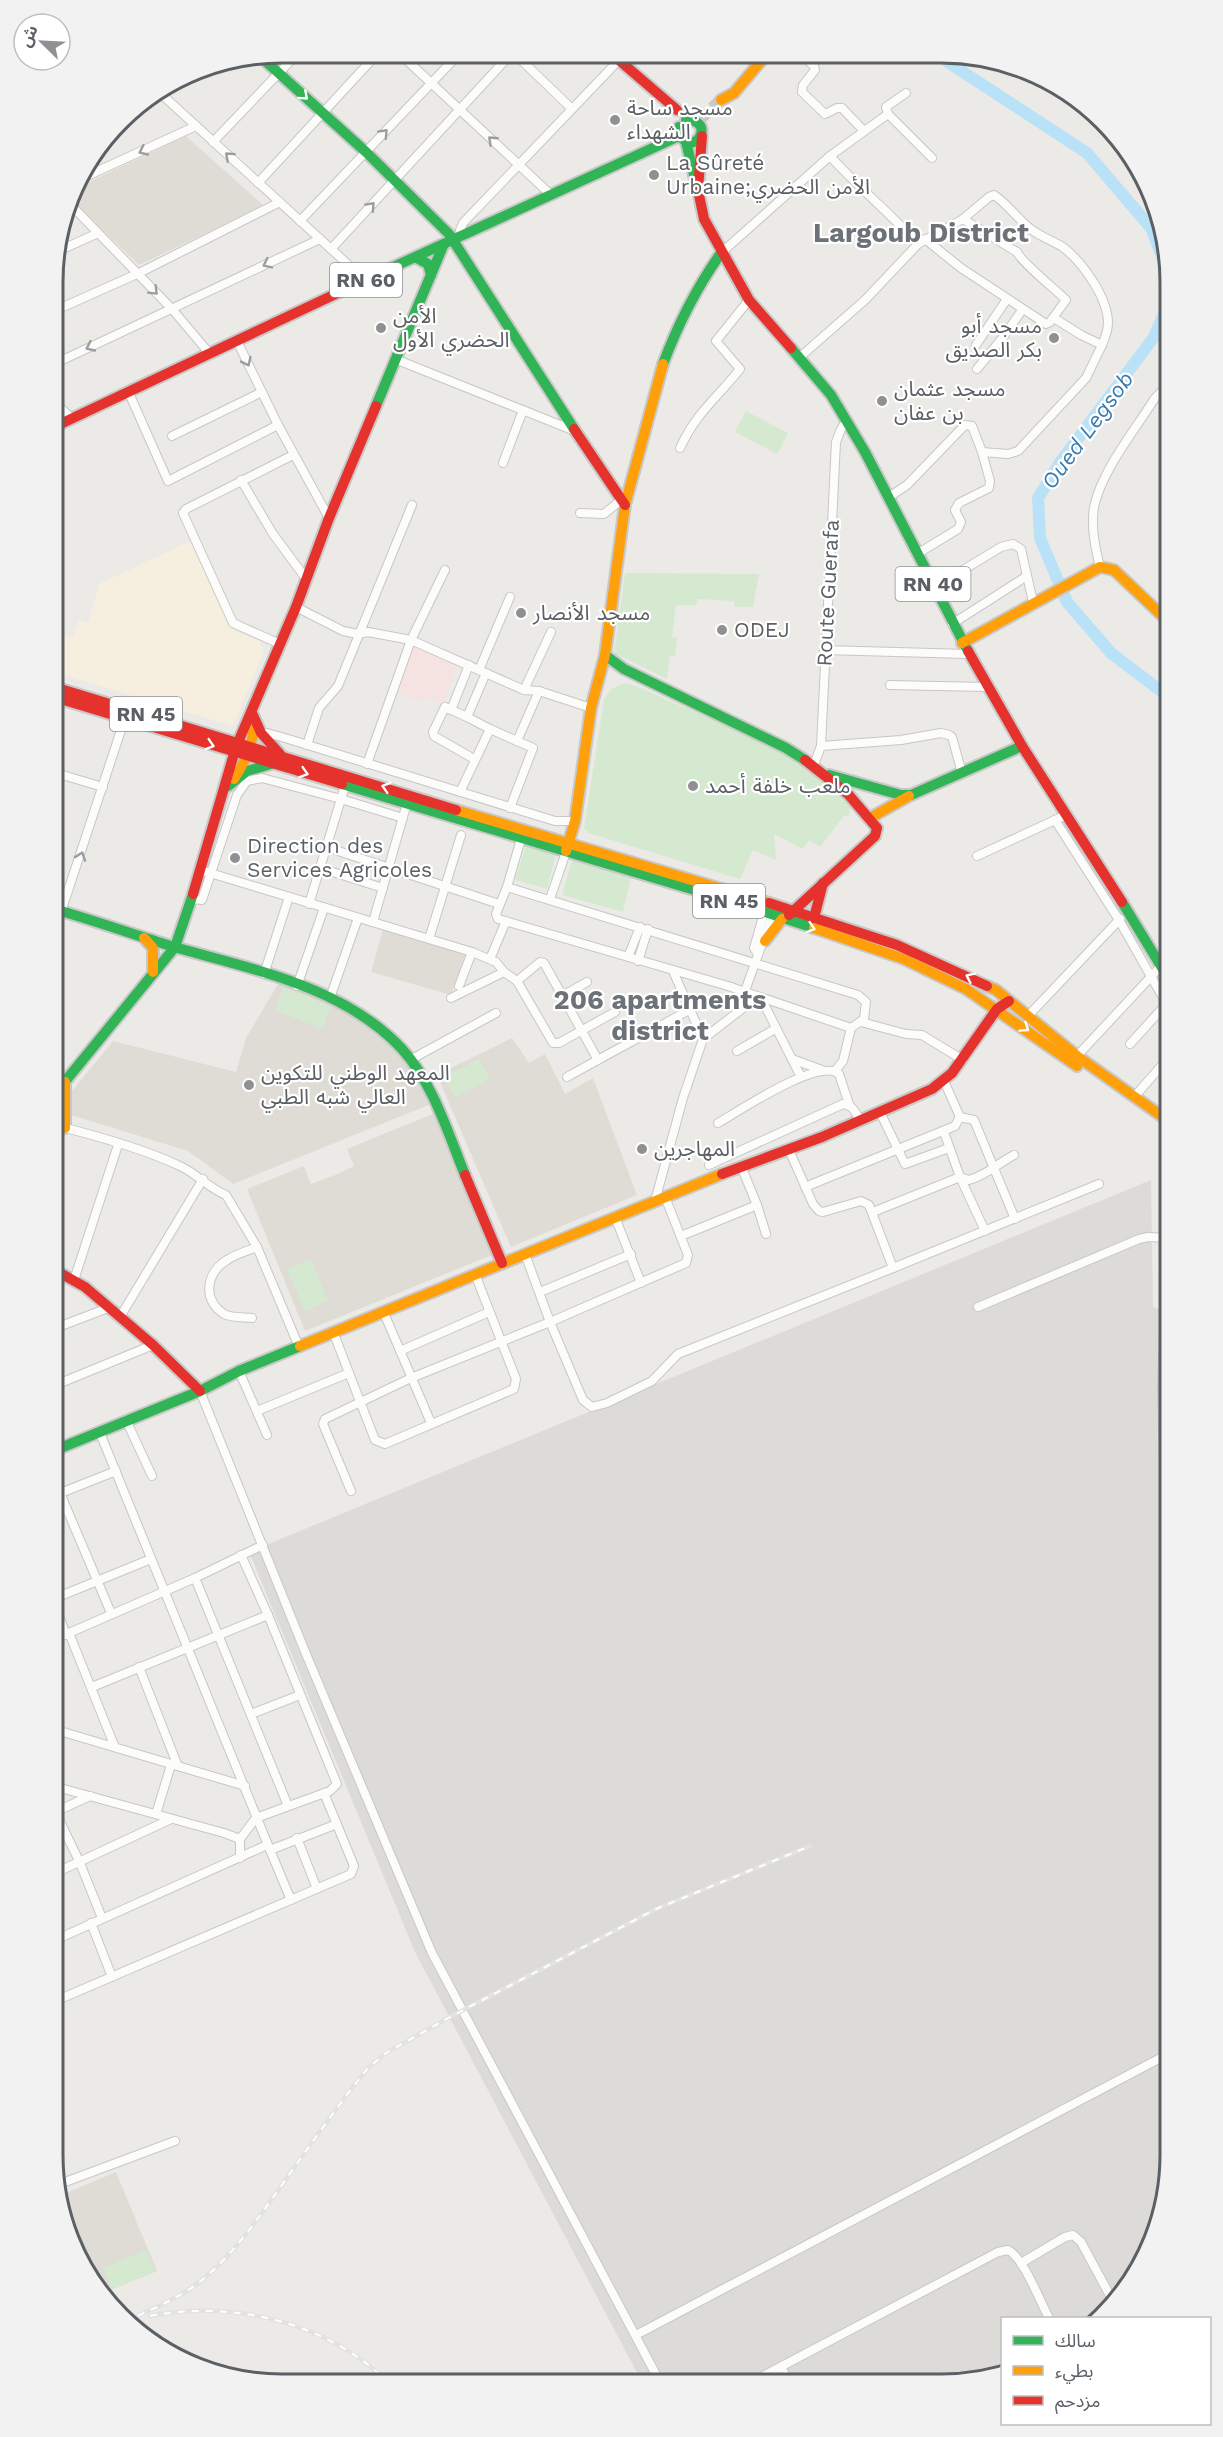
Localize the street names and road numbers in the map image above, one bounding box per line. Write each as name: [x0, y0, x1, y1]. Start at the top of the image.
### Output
road number: RN 60: [330, 263, 402, 297]
street label: Route Guerafa: [811, 519, 844, 667]
road number: RN 40: [896, 567, 970, 601]
road number: RN 45: [110, 697, 182, 731]
road number: RN 45: [693, 884, 765, 918]

